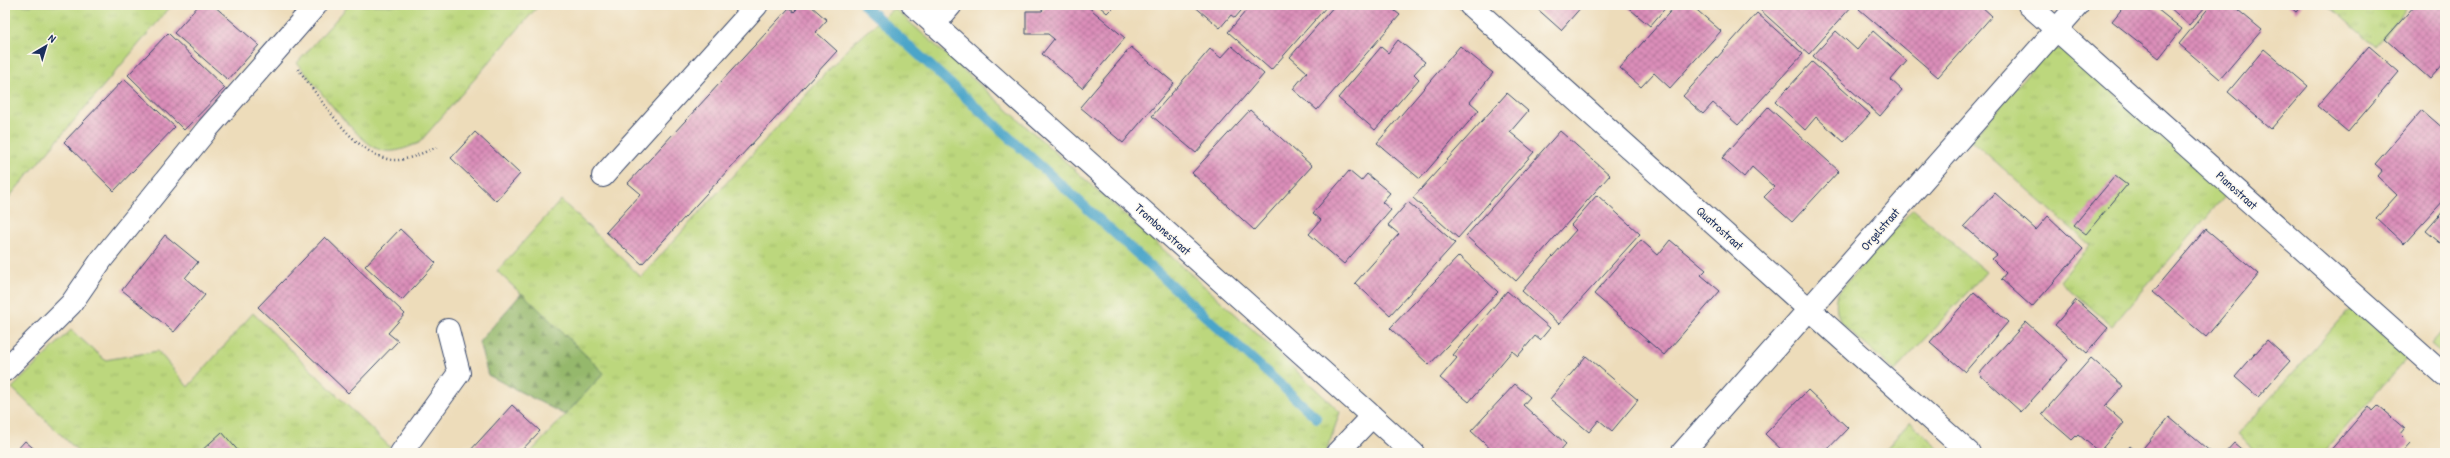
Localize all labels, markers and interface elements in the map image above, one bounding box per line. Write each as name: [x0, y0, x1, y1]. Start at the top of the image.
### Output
north arrow: [26, 26, 66, 66]
text: N: [46, 31, 59, 46]
street label: Pianostraat: [2213, 167, 2262, 214]
street label: Trombonestraat: [1131, 199, 1195, 259]
street label: Quatrostraat: [1693, 202, 1748, 254]
street label: Orgelstraat: [1857, 203, 1904, 254]

